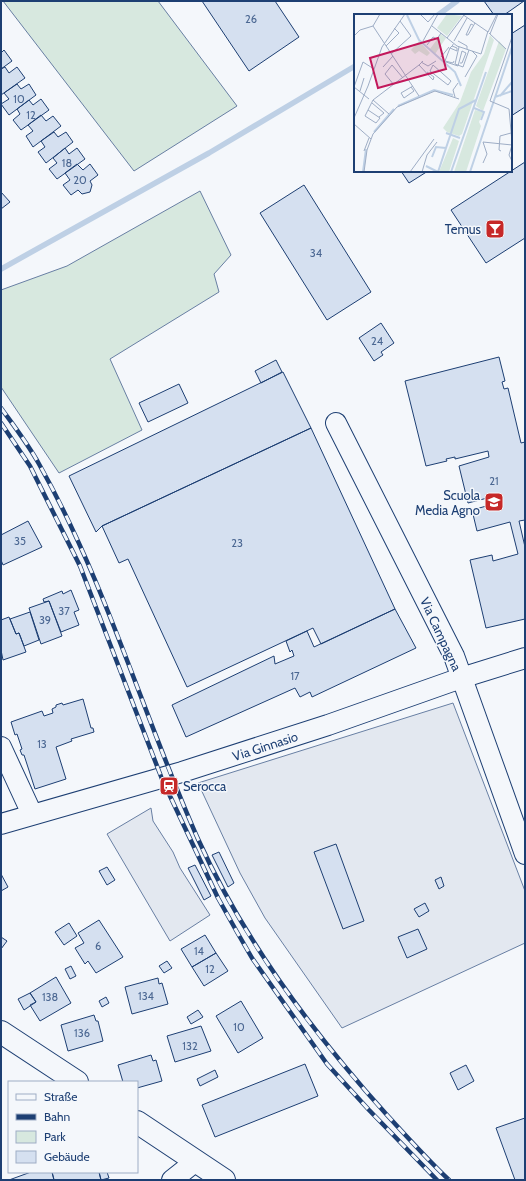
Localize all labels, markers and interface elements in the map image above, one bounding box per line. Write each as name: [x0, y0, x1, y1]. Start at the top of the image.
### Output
house number: 26: [245, 12, 257, 26]
inset map: [354, 14, 512, 172]
house number: 10: [13, 92, 25, 106]
house number: 12: [26, 108, 36, 122]
house number: 18: [62, 156, 72, 170]
house number: 20: [73, 173, 87, 187]
bar icon: Temus: [484, 218, 506, 240]
place label: Temus: [445, 221, 482, 237]
house number: 34: [310, 246, 323, 260]
house number: 24: [371, 334, 384, 348]
house number: 21: [489, 474, 499, 488]
place label: Scuola Media Agno: [415, 487, 481, 518]
school or university icon: Scuola Media Agno: [483, 491, 505, 513]
house number: 35: [14, 534, 26, 548]
house number: 23: [231, 536, 243, 550]
street label: Via Campagna: [417, 595, 465, 674]
house number: 37: [58, 604, 70, 618]
house number: 39: [39, 613, 51, 627]
house number: 17: [290, 669, 300, 683]
street label: Via Ginnasio: [230, 728, 300, 764]
house number: 13: [37, 737, 47, 751]
station icon: Serocca: [158, 775, 180, 797]
place label: Serocca: [183, 778, 227, 794]
house number: 6: [95, 939, 101, 953]
house number: 14: [194, 944, 205, 958]
house number: 12: [205, 962, 215, 976]
house number: 134: [138, 989, 155, 1003]
house number: 138: [42, 990, 58, 1004]
house number: 10: [233, 1020, 245, 1034]
house number: 136: [74, 1026, 90, 1040]
house number: 132: [182, 1039, 198, 1053]
legend: [8, 1081, 138, 1173]
text: Straße: [44, 1089, 77, 1104]
text: Bahn: [44, 1109, 70, 1124]
text: Park: [44, 1129, 66, 1144]
text: Gebäude: [44, 1149, 90, 1164]

